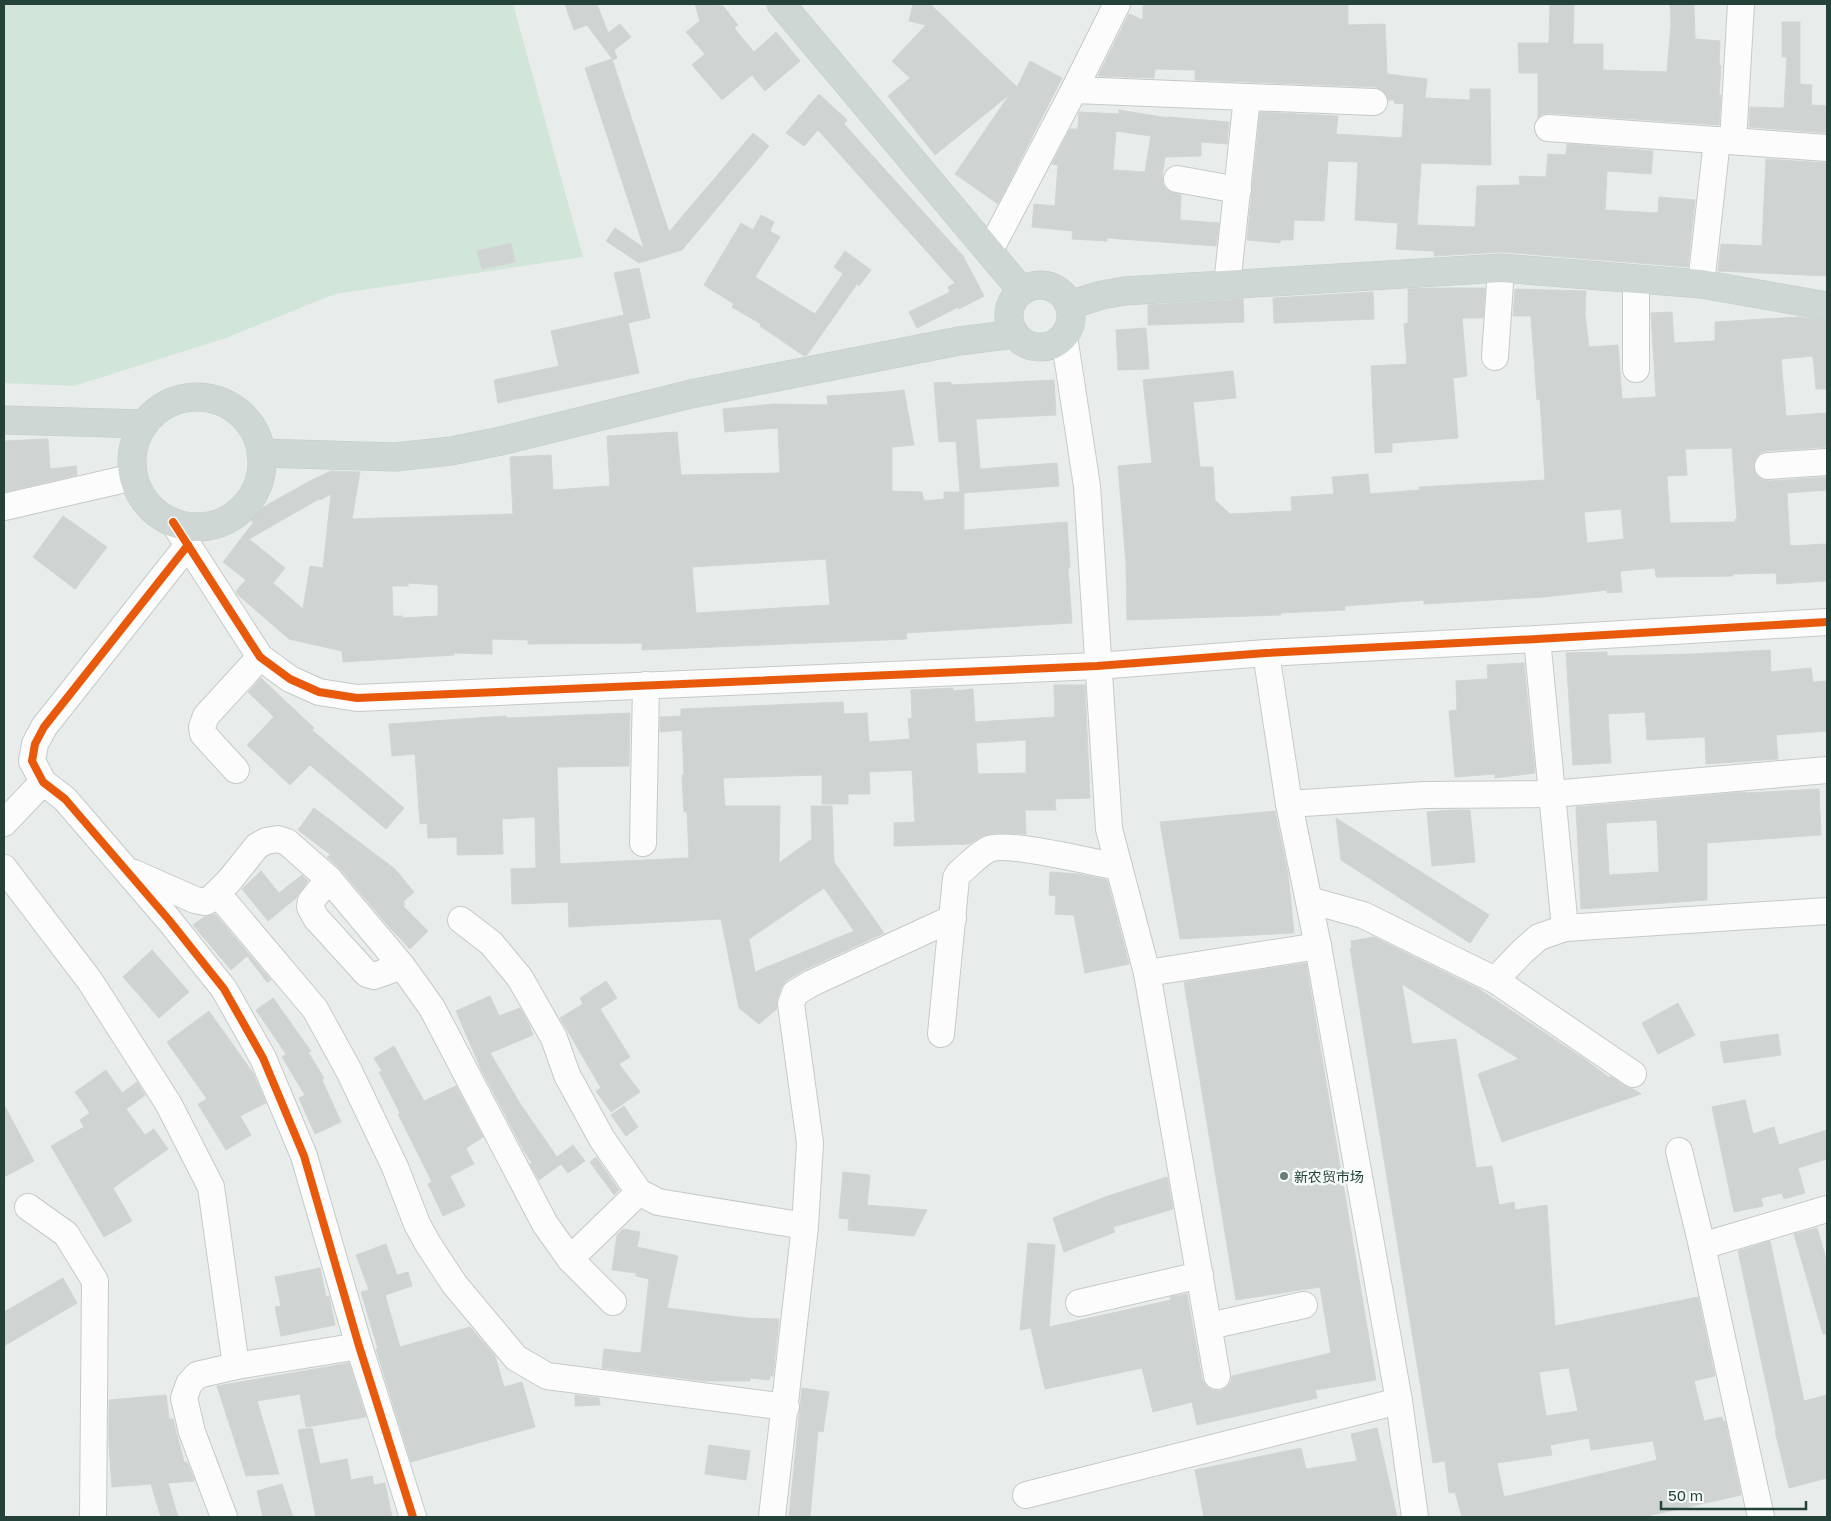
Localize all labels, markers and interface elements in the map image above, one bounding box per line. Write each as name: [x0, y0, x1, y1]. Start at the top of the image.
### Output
place label: 新农贸市场: [1294, 1168, 1364, 1185]
marker: 新农贸市场: [1278, 1170, 1290, 1182]
scale bar: [1661, 1478, 1806, 1510]
text: 50 m: [1668, 1486, 1703, 1504]

